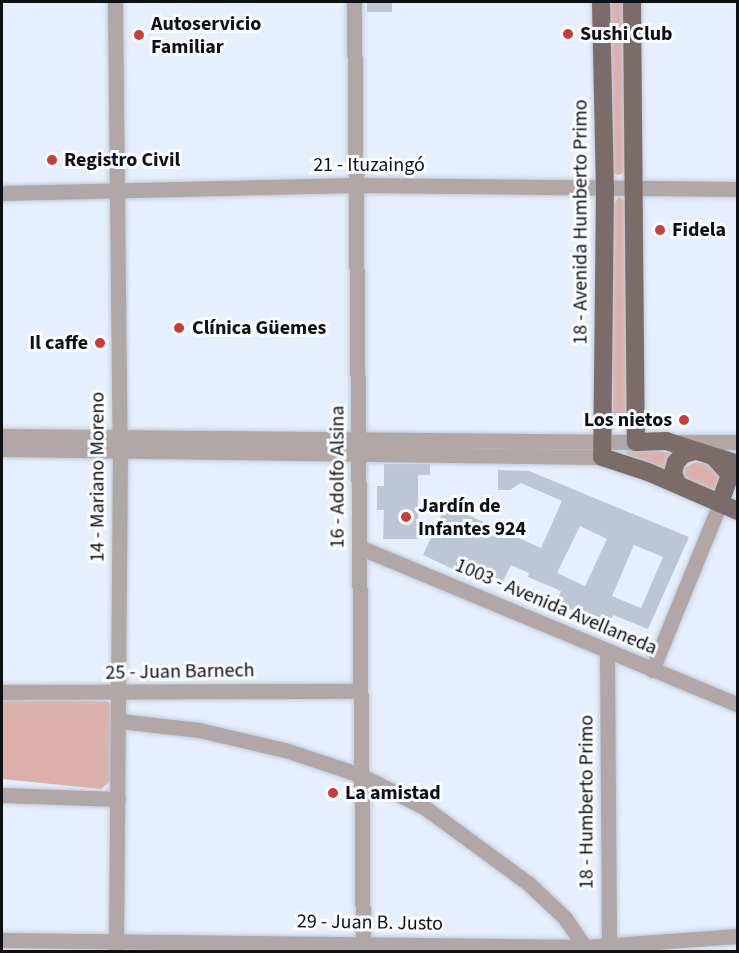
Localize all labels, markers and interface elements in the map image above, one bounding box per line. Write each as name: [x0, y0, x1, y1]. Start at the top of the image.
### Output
place label: Autoservicio Familiar: [151, 12, 261, 59]
place label: Sushi Club: [580, 22, 672, 46]
marker: Sushi Club: [561, 27, 575, 41]
marker: Autoservicio Familiar: [132, 28, 146, 42]
street label: 18 - Avenida Humberto Primo: [569, 99, 593, 345]
place label: Registro Civil: [64, 148, 180, 172]
marker: Registro Civil: [45, 153, 59, 167]
street label: 21 - Ituzaingó: [313, 153, 425, 177]
place label: Fidela: [672, 218, 726, 242]
marker: Fidela: [653, 223, 667, 237]
place label: Clínica Güemes: [192, 316, 326, 340]
marker: Clínica Güemes: [170, 319, 188, 337]
place label: Il caffe: [29, 331, 88, 355]
marker: Il caffe: [93, 336, 107, 350]
street label: 14 - Mariano Moreno: [86, 392, 110, 562]
street label: 16 - Adolfo Alsina: [326, 406, 350, 548]
place label: Los nietos: [584, 408, 672, 432]
marker: Los nietos: [677, 413, 691, 427]
place label: Jardín de Infantes 924: [418, 494, 526, 541]
marker: Jardín de Infantes 924: [399, 510, 413, 524]
street label: 1003 - Avenida Avellaneda: [451, 554, 661, 660]
street label: 25 - Juan Barnech: [105, 659, 255, 685]
street label: 18 - Humberto Primo: [575, 715, 599, 889]
place label: La amistad: [345, 781, 441, 805]
marker: La amistad: [326, 786, 340, 800]
street label: 29 - Juan B. Justo: [297, 910, 443, 936]

